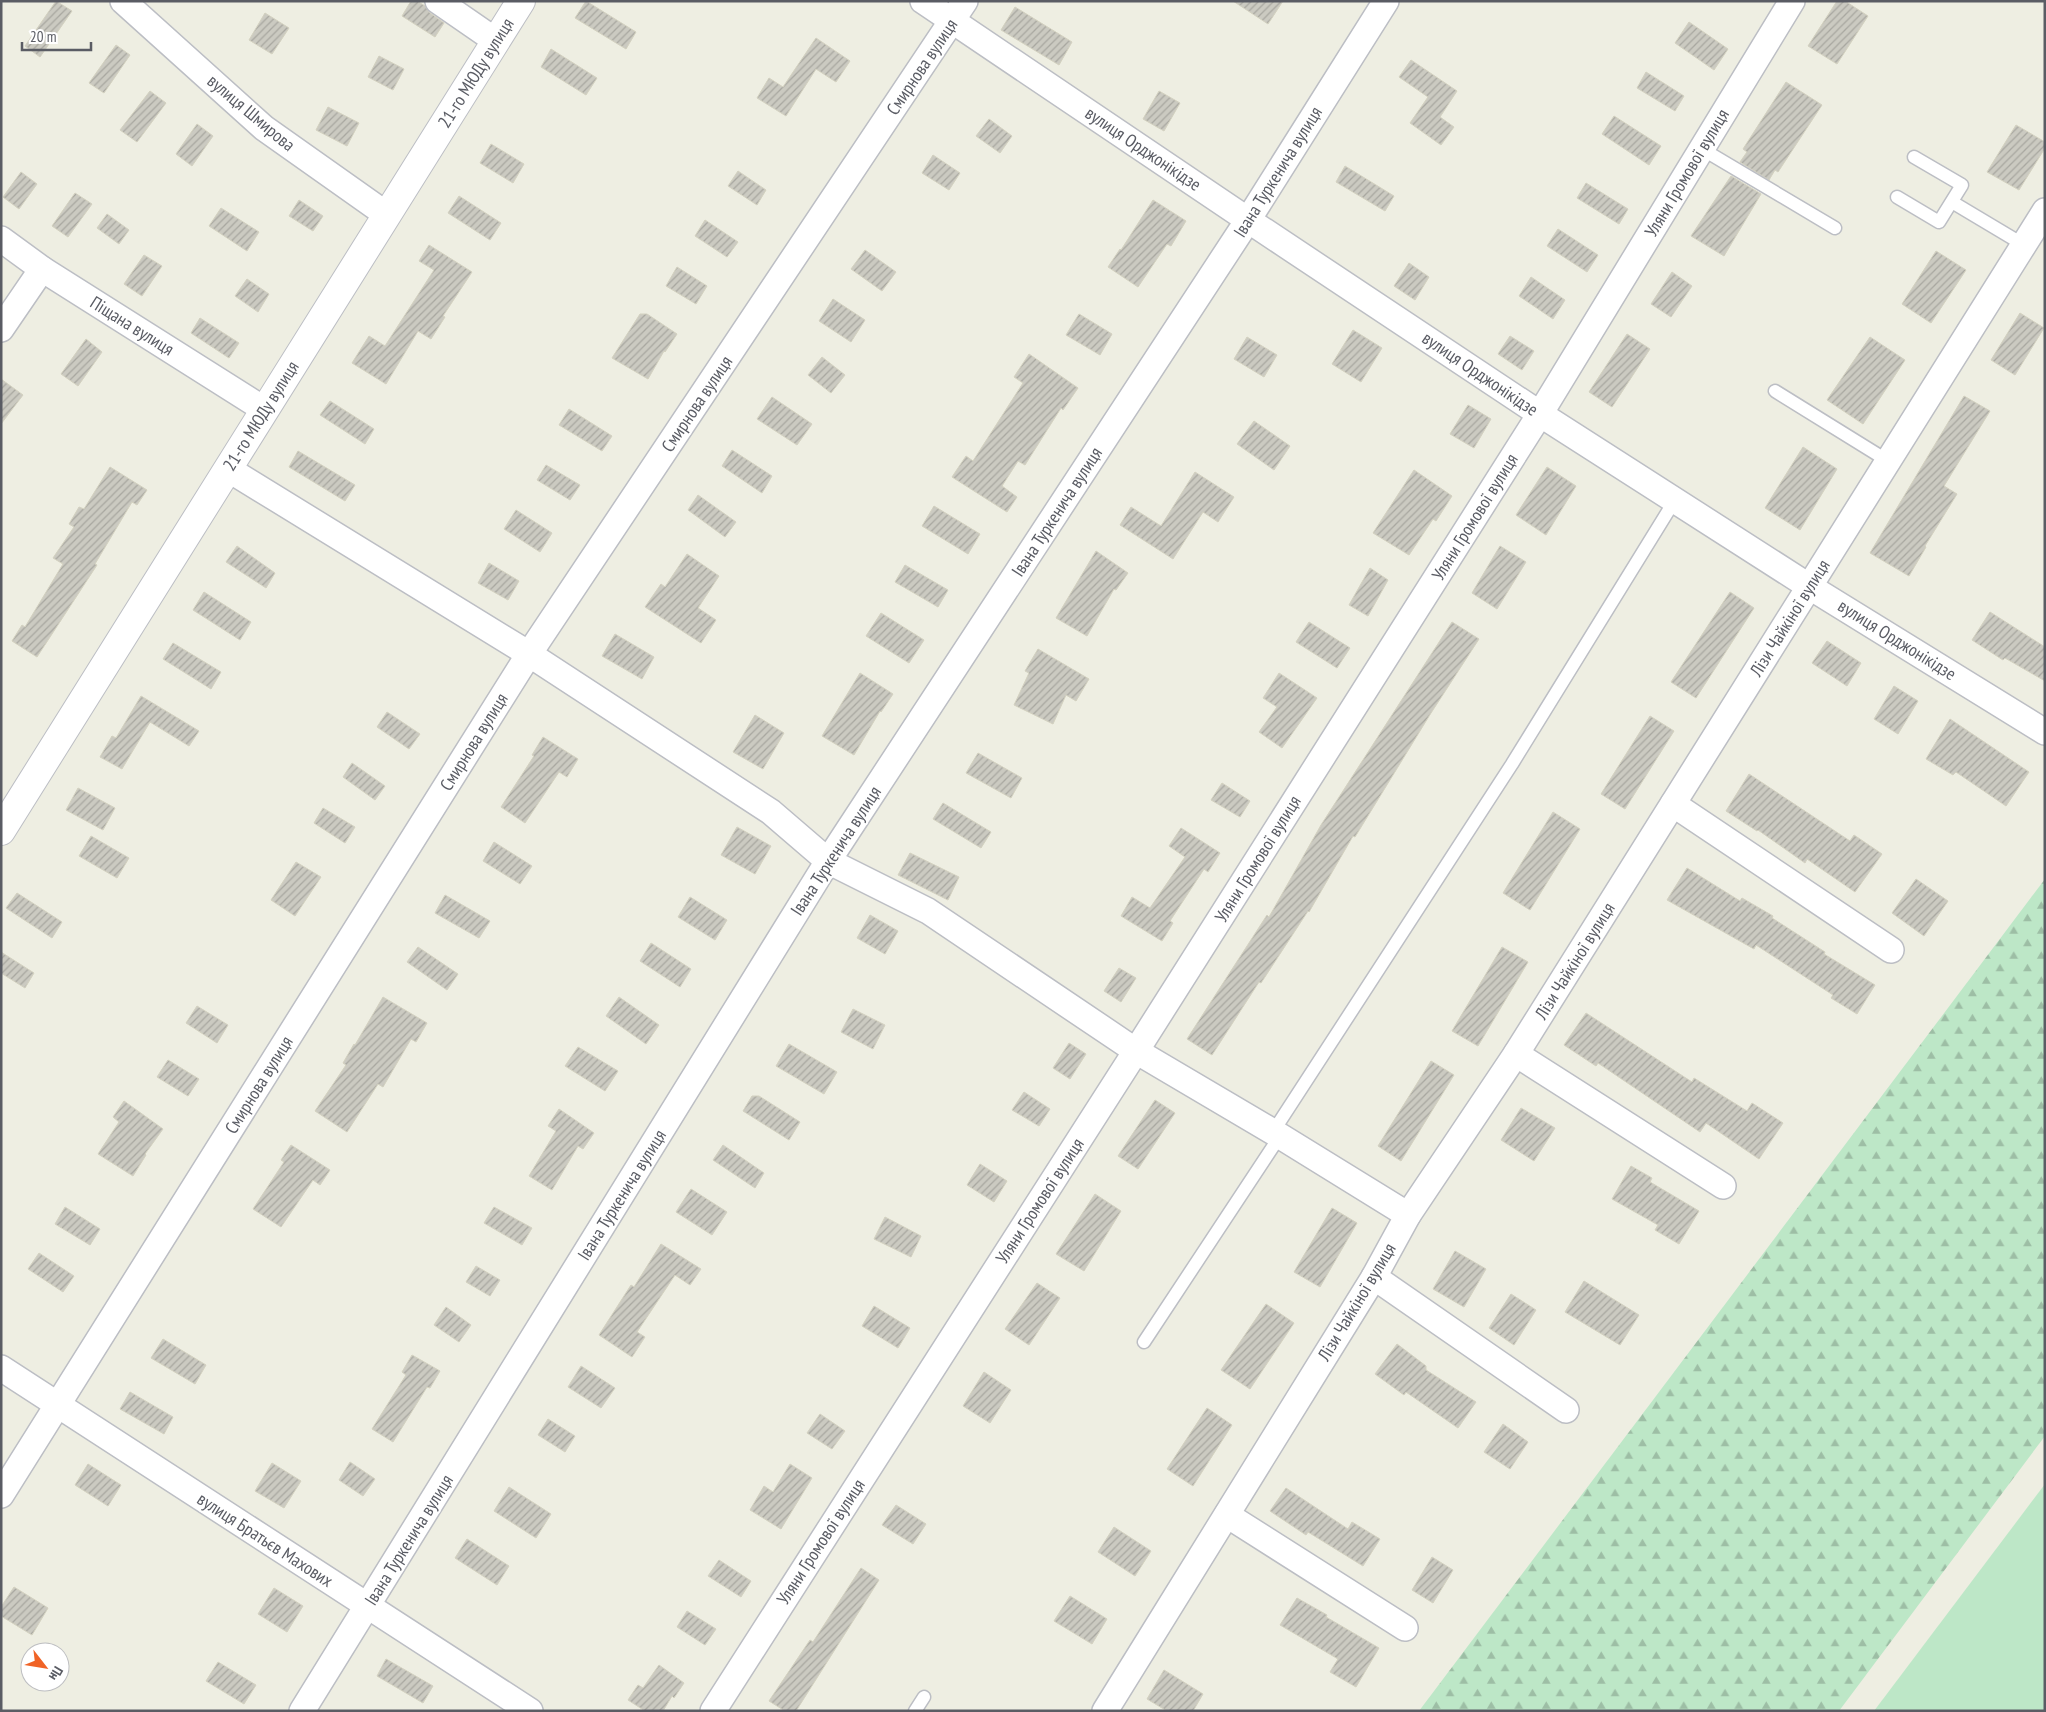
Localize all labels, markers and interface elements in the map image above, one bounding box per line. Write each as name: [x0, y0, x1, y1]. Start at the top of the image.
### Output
street label: 21-го МЮДу вулиця: [433, 13, 519, 132]
street label: Смирнова вулиця: [881, 14, 962, 119]
scale bar: [22, 20, 91, 52]
text: 20 m: [30, 27, 56, 46]
street label: вулиця Шмирова: [203, 69, 300, 156]
street label: вулиця Орджонікідзе: [1081, 101, 1206, 196]
street label: Івана Туркенича вулиця: [1228, 102, 1327, 241]
street label: Уляни Громової вулиця: [1639, 105, 1734, 241]
street label: Піщана вулиця: [86, 291, 178, 360]
street label: вулиця Орджонікідзе: [1418, 326, 1543, 421]
street label: Смирнова вулиця: [656, 351, 737, 456]
street label: 21-го МЮДу вулиця: [218, 356, 304, 475]
street label: Івана Туркенича вулиця: [1006, 443, 1107, 581]
street label: Уляни Громової вулиця: [1426, 449, 1523, 584]
street label: Лізи Чайкіної вулиця: [1744, 555, 1835, 681]
street label: вулиця Орджонікідзе: [1834, 594, 1961, 685]
street label: Смирнова вулиця: [434, 688, 513, 795]
street label: Івана Туркенича вулиця: [785, 782, 886, 920]
street label: Уляни Громової вулиця: [1209, 791, 1306, 926]
street label: Лізи Чайкіної вулиця: [1529, 898, 1620, 1024]
street label: Смирнова вулиця: [219, 1031, 298, 1138]
street label: Івана Туркенича вулиця: [572, 1125, 671, 1264]
street label: Уляни Громової вулиця: [990, 1134, 1089, 1268]
street label: Лізи Чайкіної вулиця: [1312, 1239, 1401, 1366]
street label: Івана Туркенича вулиця: [359, 1470, 458, 1609]
street label: Уляни Громової вулиця: [771, 1475, 870, 1609]
street label: вулиця Братьєв Махових: [193, 1487, 338, 1592]
north arrow: [20, 1642, 70, 1692]
text: Пн: [45, 1663, 67, 1684]

